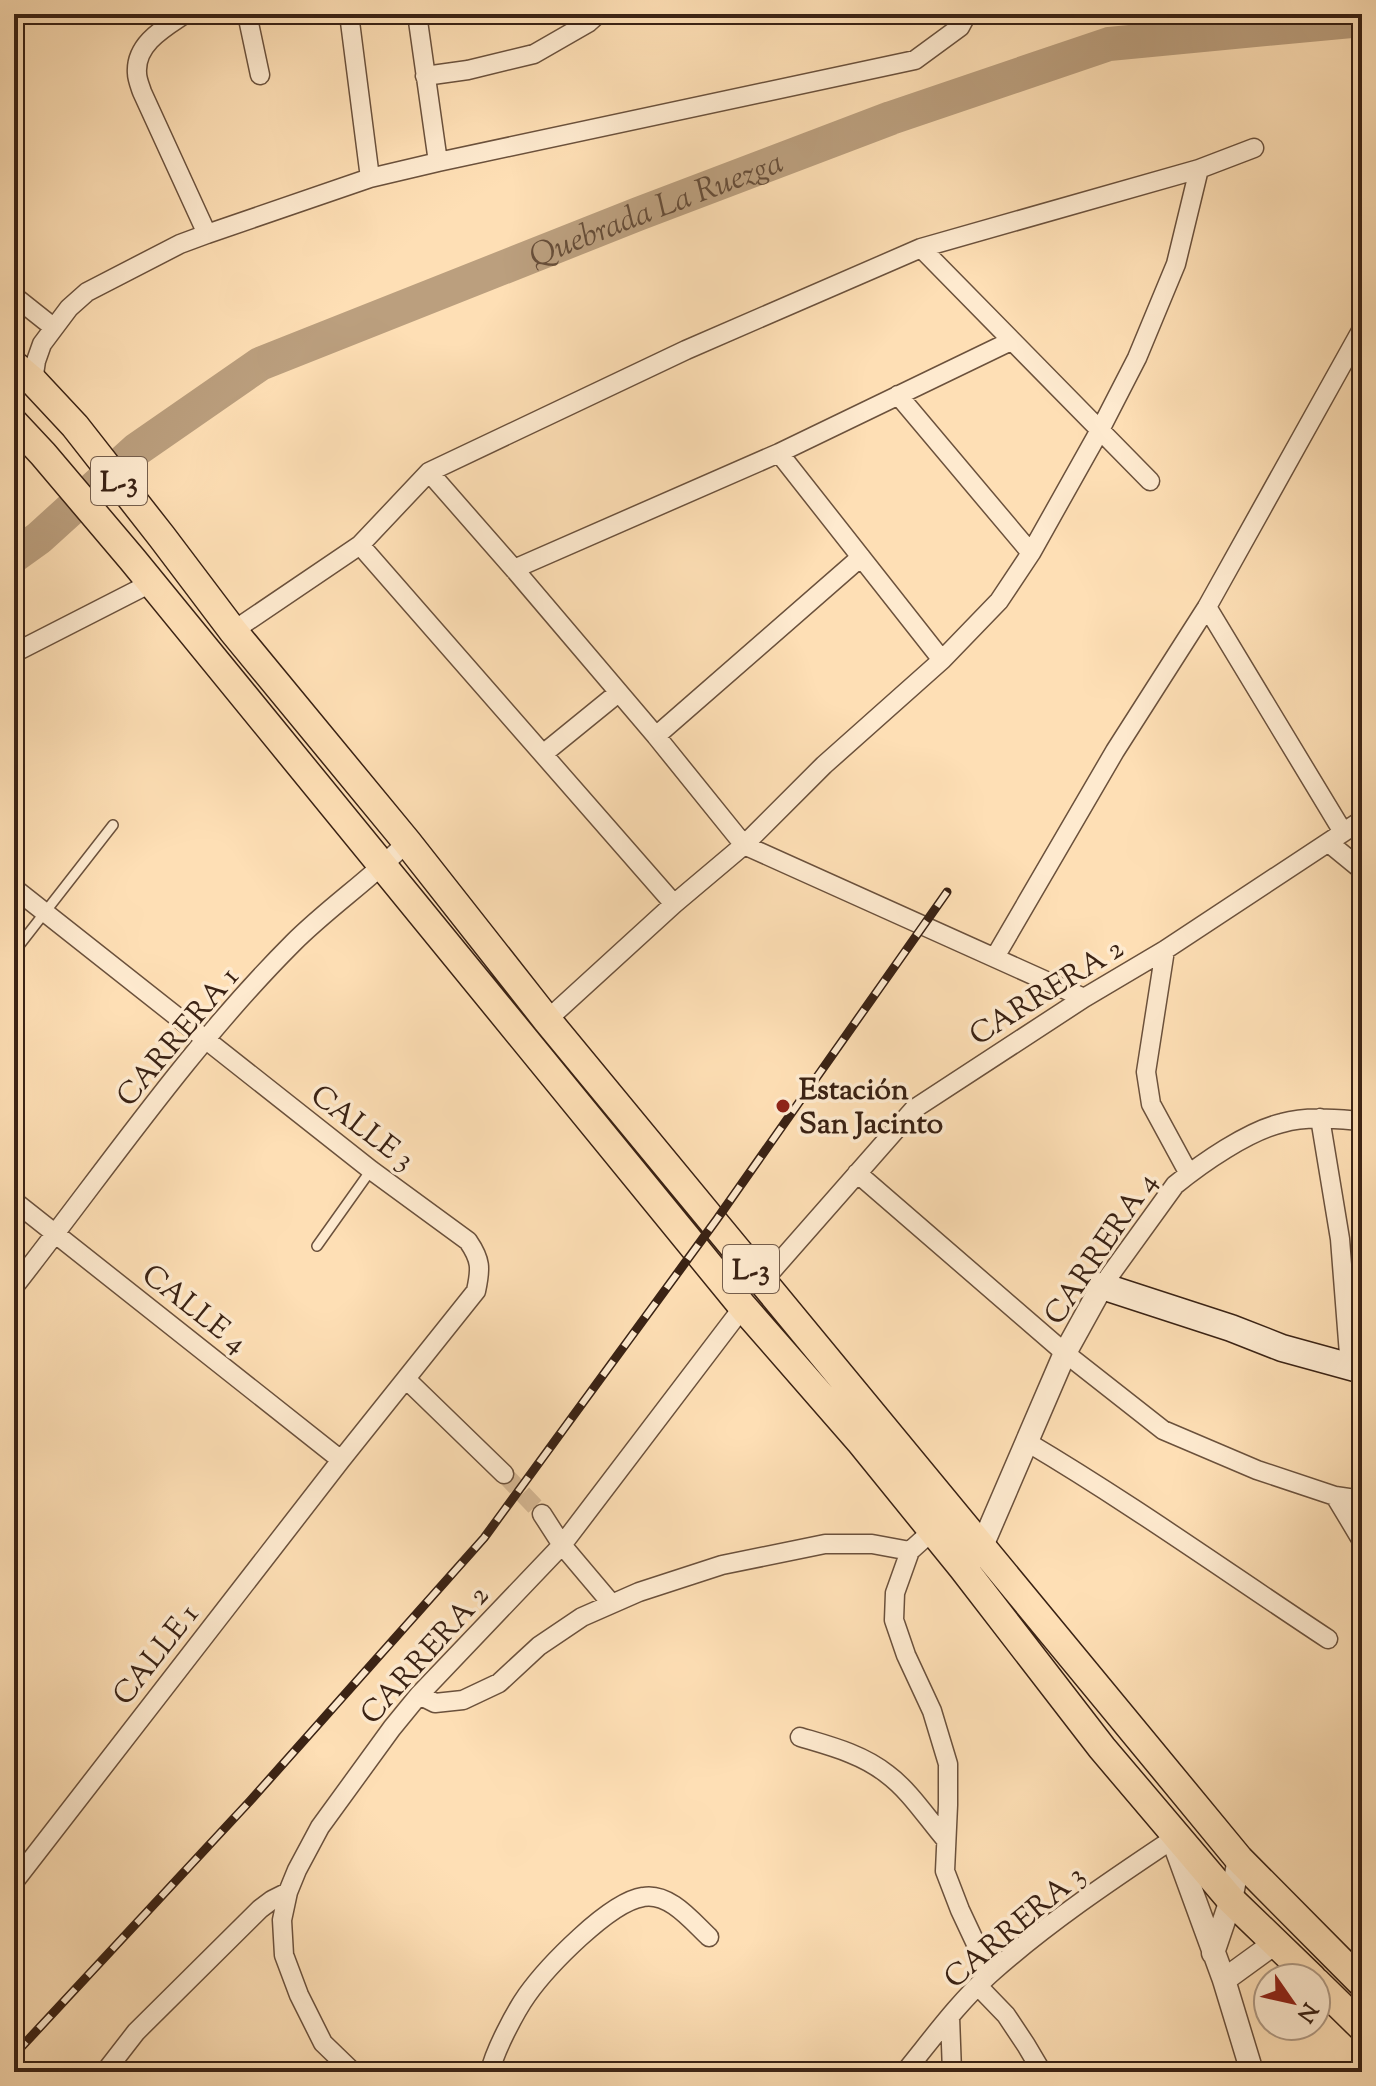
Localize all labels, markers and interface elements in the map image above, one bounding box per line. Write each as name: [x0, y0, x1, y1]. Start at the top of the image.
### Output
water label: Quebrada La Ruezga: [523, 141, 790, 281]
road number: L-3: [91, 457, 147, 505]
street label: CARRERA 2: [962, 929, 1133, 1058]
street label: CARRERA 1: [108, 958, 250, 1117]
place label: Estación San Jacinto: [799, 1070, 943, 1147]
street label: CALLE 3: [301, 1076, 422, 1182]
marker: Estación San Jacinto: [774, 1097, 792, 1115]
street label: CARRERA 4: [1035, 1164, 1169, 1334]
road number: L-3: [723, 1245, 779, 1293]
street label: CALLE 4: [132, 1255, 255, 1365]
street label: CARRERA 2: [351, 1576, 500, 1735]
street label: CALLE 1: [104, 1596, 210, 1715]
street label: CARRERA 3: [936, 1856, 1096, 2000]
north arrow: [1252, 1962, 1332, 2042]
text: N: [1288, 1995, 1324, 2028]

